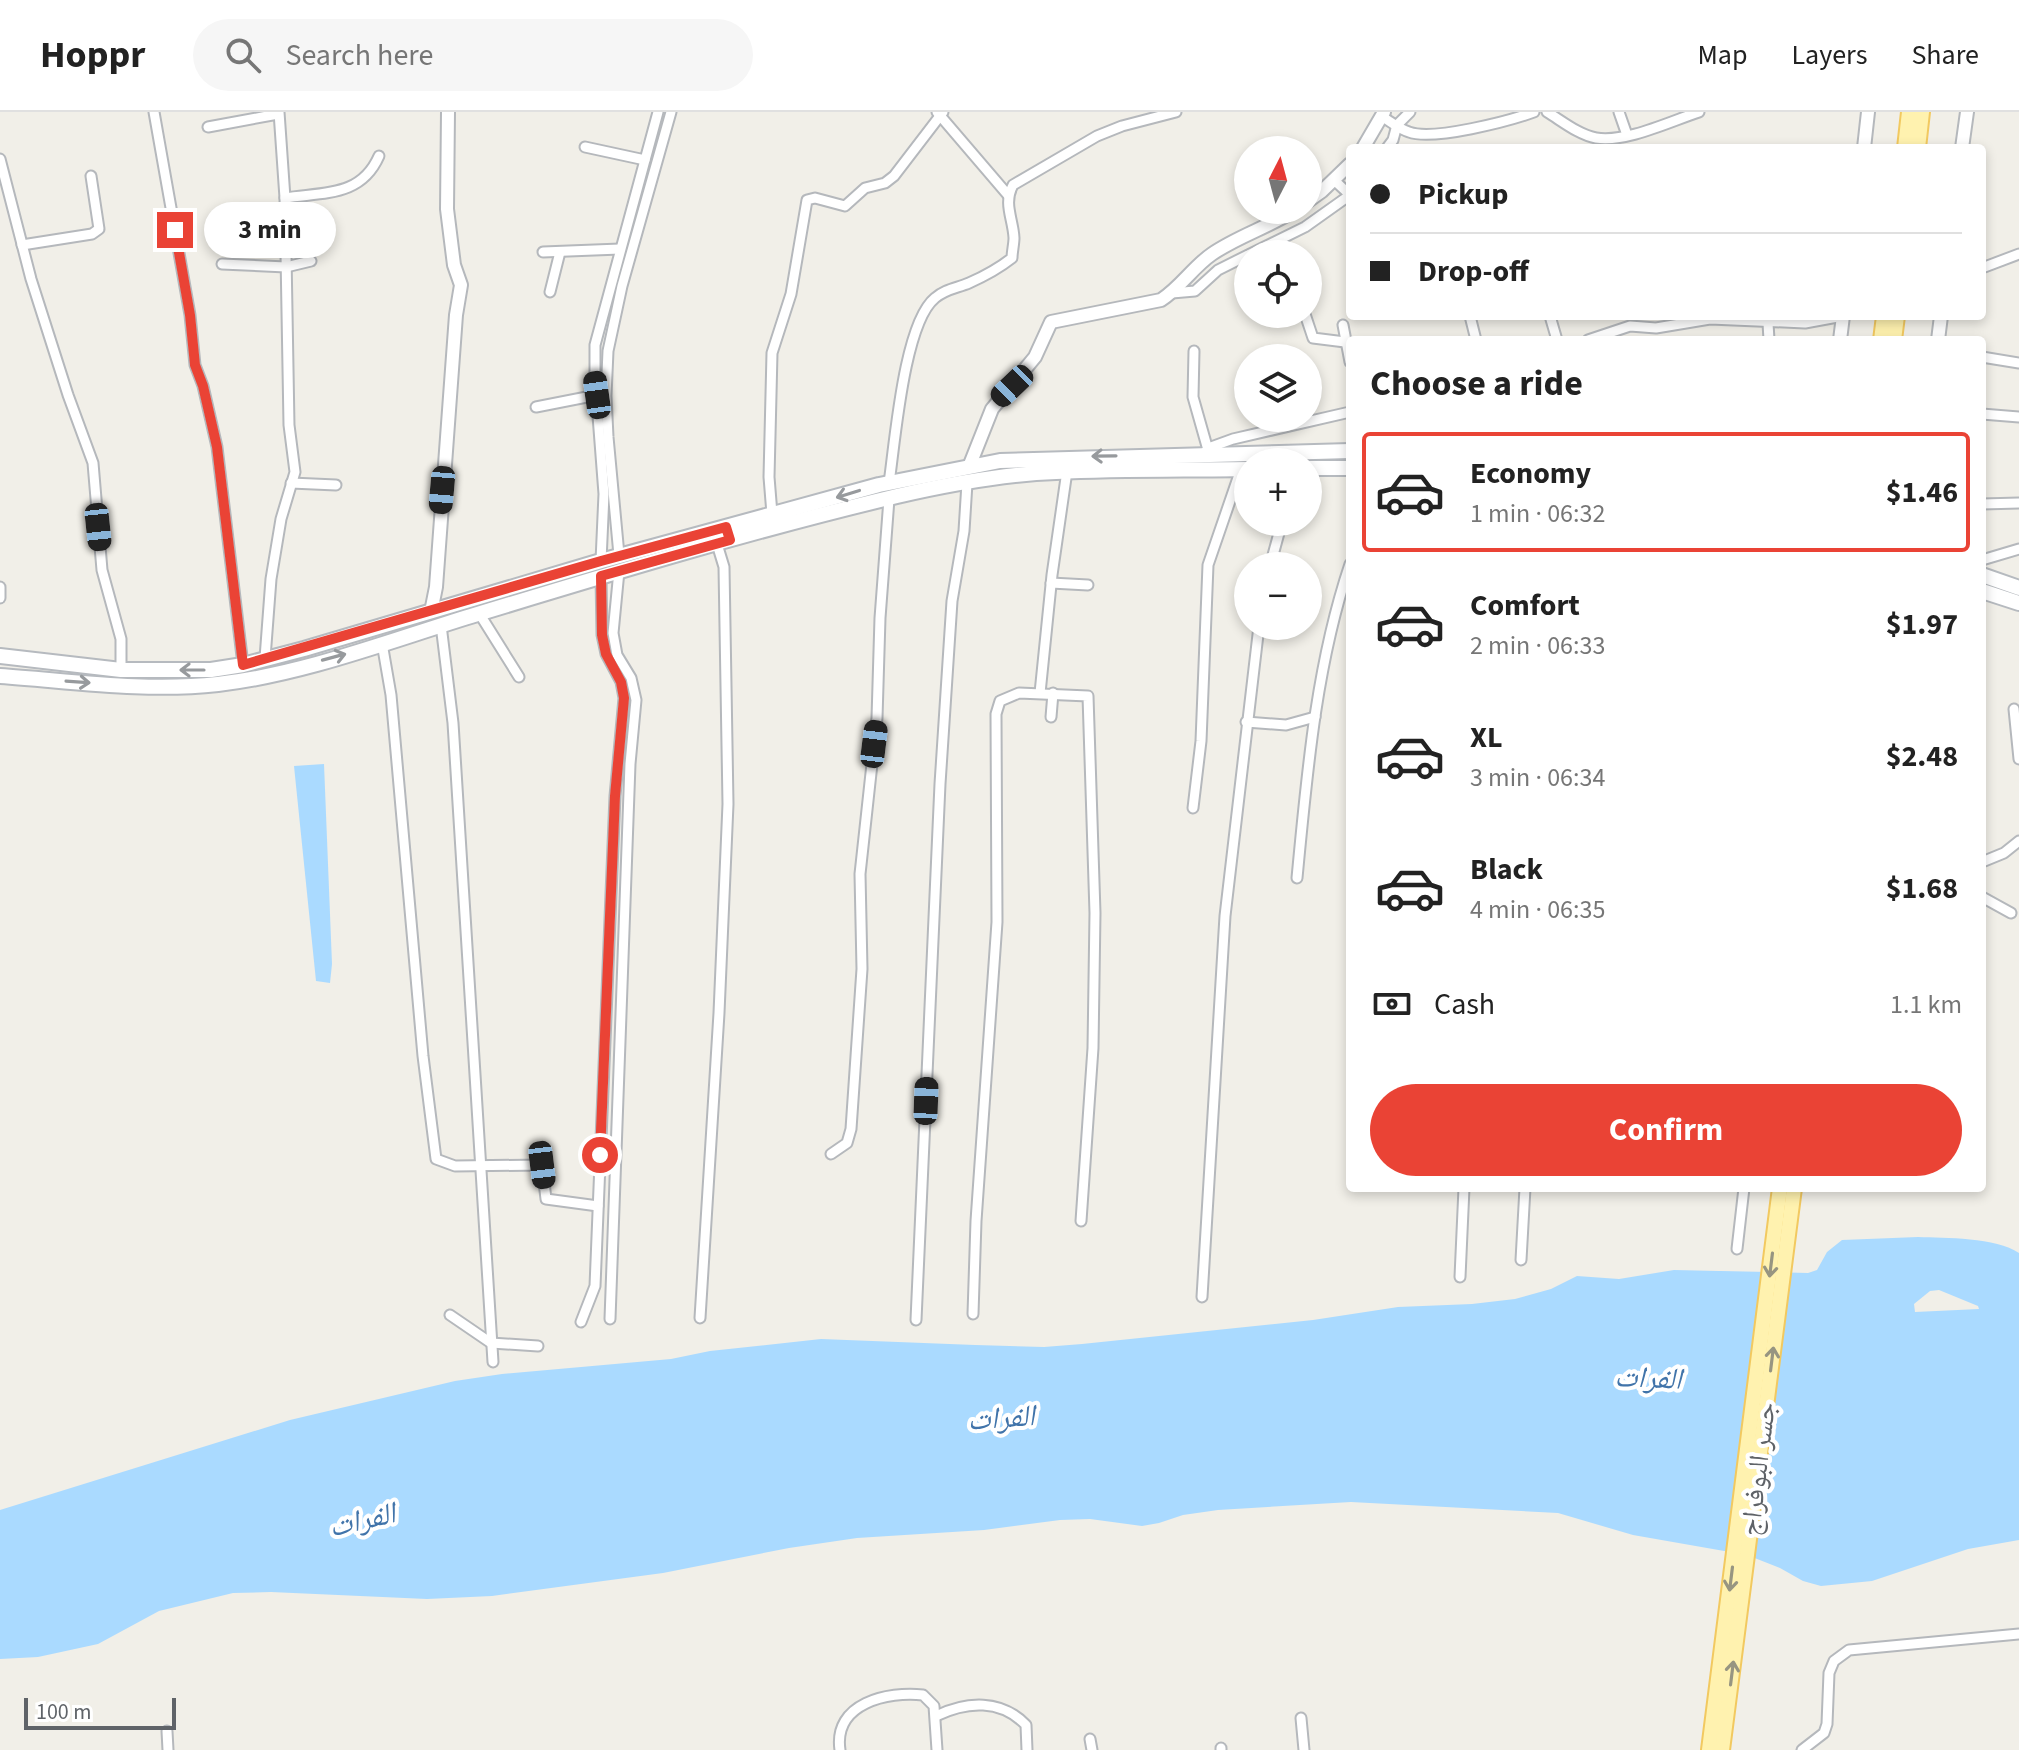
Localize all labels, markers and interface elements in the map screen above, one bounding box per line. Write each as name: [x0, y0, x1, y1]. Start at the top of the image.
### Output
search box: [193, 19, 753, 91]
text: Hoppr: [40, 28, 145, 82]
icon: search: [221, 33, 265, 77]
text: Search here: [285, 34, 433, 77]
text: Map: [1697, 35, 1747, 75]
text: Layers: [1791, 35, 1867, 75]
text: Share: [1911, 35, 1979, 75]
north arrow: [1234, 136, 1322, 224]
map controls: [1234, 136, 1322, 640]
text: Pickup: [1418, 173, 1508, 216]
callout: 3 min: [203, 202, 335, 258]
text: 3 min: [238, 211, 302, 248]
route end: [157, 212, 193, 248]
button: locate: [1234, 240, 1322, 328]
text: Drop-off: [1418, 250, 1529, 293]
button: layers: [1234, 344, 1322, 432]
text: Choose a ride: [1370, 358, 1583, 409]
car: [986, 361, 1038, 411]
car: [582, 370, 612, 420]
one-way arrow: [1091, 448, 1118, 464]
button: +: [1234, 448, 1322, 536]
text: Economy: [1470, 452, 1591, 495]
icon: car: [1374, 456, 1446, 528]
car: [428, 465, 456, 515]
text: $1.46: [1886, 471, 1958, 514]
one-way arrow: [836, 488, 861, 502]
text: 1 min · 06:32: [1470, 495, 1605, 532]
car: [84, 502, 112, 552]
button: −: [1234, 552, 1322, 640]
text: Comfort: [1470, 584, 1580, 627]
icon: car: [1374, 588, 1446, 660]
text: $1.97: [1886, 603, 1958, 646]
text: 2 min · 06:33: [1470, 627, 1605, 664]
one-way arrow: [321, 649, 347, 664]
one-way arrow: [179, 662, 206, 678]
one-way arrow: [64, 675, 91, 690]
text: XL: [1470, 716, 1503, 759]
car: [859, 719, 889, 769]
icon: car: [1374, 720, 1446, 792]
text: $2.48: [1886, 735, 1958, 778]
text: 3 min · 06:34: [1470, 759, 1605, 796]
text: Black: [1470, 848, 1543, 891]
icon: car: [1374, 852, 1446, 924]
text: $1.68: [1886, 867, 1958, 910]
text: 4 min · 06:35: [1470, 891, 1605, 928]
icon: cash: [1370, 982, 1414, 1026]
text: Cash: [1434, 983, 1495, 1026]
text: 1.1 km: [1890, 986, 1962, 1023]
car: [913, 1077, 939, 1125]
button: Confirm: [1370, 1084, 1962, 1176]
route start: [582, 1137, 618, 1173]
car: [527, 1140, 557, 1190]
one-way arrow: [1763, 1251, 1778, 1278]
one-way arrow: [1765, 1347, 1780, 1372]
water label: الفرات: [1614, 1355, 1685, 1401]
water label: الفرات: [966, 1394, 1039, 1442]
street label: جسر البوفراج: [1730, 1400, 1786, 1538]
water label: الفرات: [324, 1491, 403, 1549]
one-way arrow: [1723, 1566, 1738, 1591]
one-way arrow: [1725, 1661, 1740, 1686]
scale bar: [24, 1694, 176, 1730]
text: 100 m: [36, 1696, 91, 1728]

